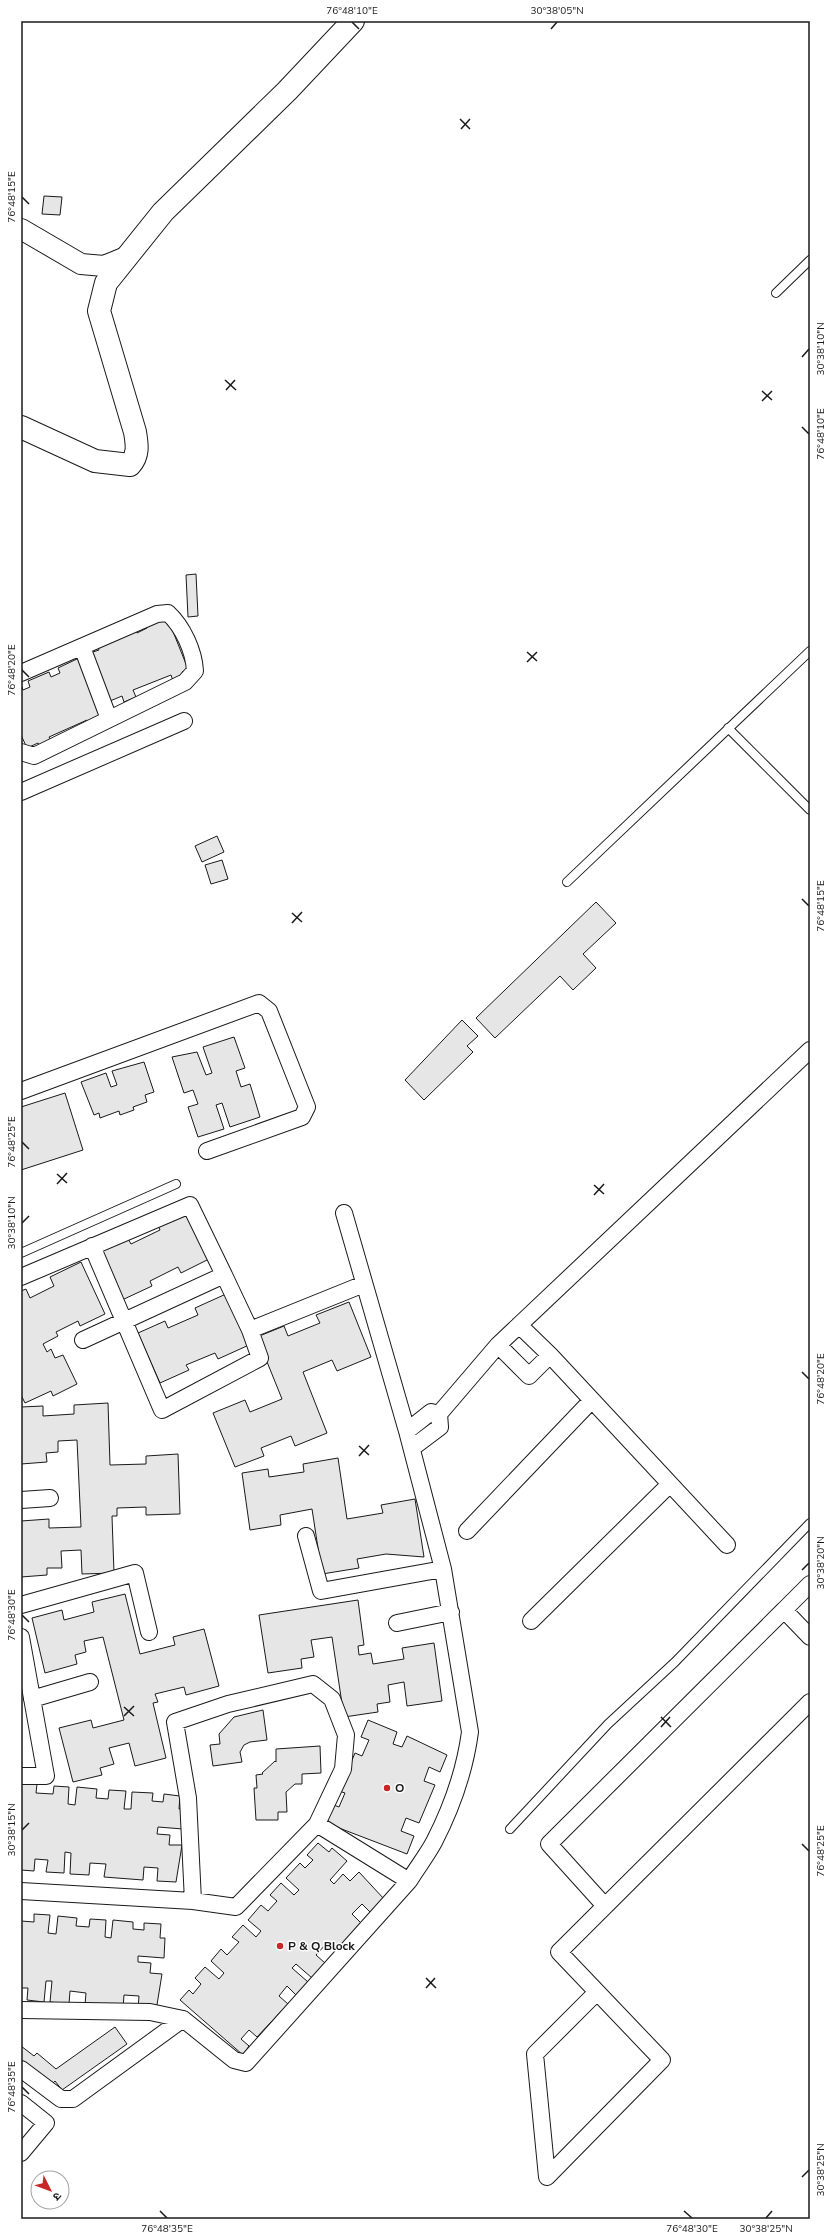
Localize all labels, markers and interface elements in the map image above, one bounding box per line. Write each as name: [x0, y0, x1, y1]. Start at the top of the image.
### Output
text: 76°48'10"E: [326, 4, 378, 18]
text: 30°38'05"N: [530, 4, 584, 18]
text: 76°48'15"E: [5, 171, 19, 223]
text: 30°38'10"N: [814, 322, 828, 376]
text: 76°48'10"E: [814, 408, 828, 460]
text: 76°48'20"E: [5, 644, 19, 696]
text: 76°48'15"E: [814, 880, 828, 932]
text: 76°48'25"E: [5, 1116, 19, 1168]
text: 30°38'10"N: [5, 1196, 19, 1250]
text: 76°48'20"E: [814, 1353, 828, 1405]
text: 30°38'20"N: [814, 1536, 828, 1590]
text: 76°48'30"E: [5, 1589, 19, 1641]
place label: O: [395, 1780, 404, 1796]
marker: O: [382, 1783, 392, 1793]
text: 30°38'15"N: [5, 1803, 19, 1857]
text: 76°48'25"E: [814, 1825, 828, 1877]
place label: P & Q Block: [288, 1938, 355, 1954]
marker: P & Q Block: [275, 1941, 285, 1951]
text: 76°48'35"E: [5, 2061, 19, 2113]
text: 30°38'25"N: [814, 2143, 828, 2197]
north arrow: [30, 2170, 70, 2210]
text: उ: [49, 2189, 65, 2204]
text: 76°48'35"E: [141, 2222, 193, 2236]
text: 76°48'30"E: [666, 2222, 718, 2236]
text: 30°38'25"N: [739, 2222, 793, 2236]

